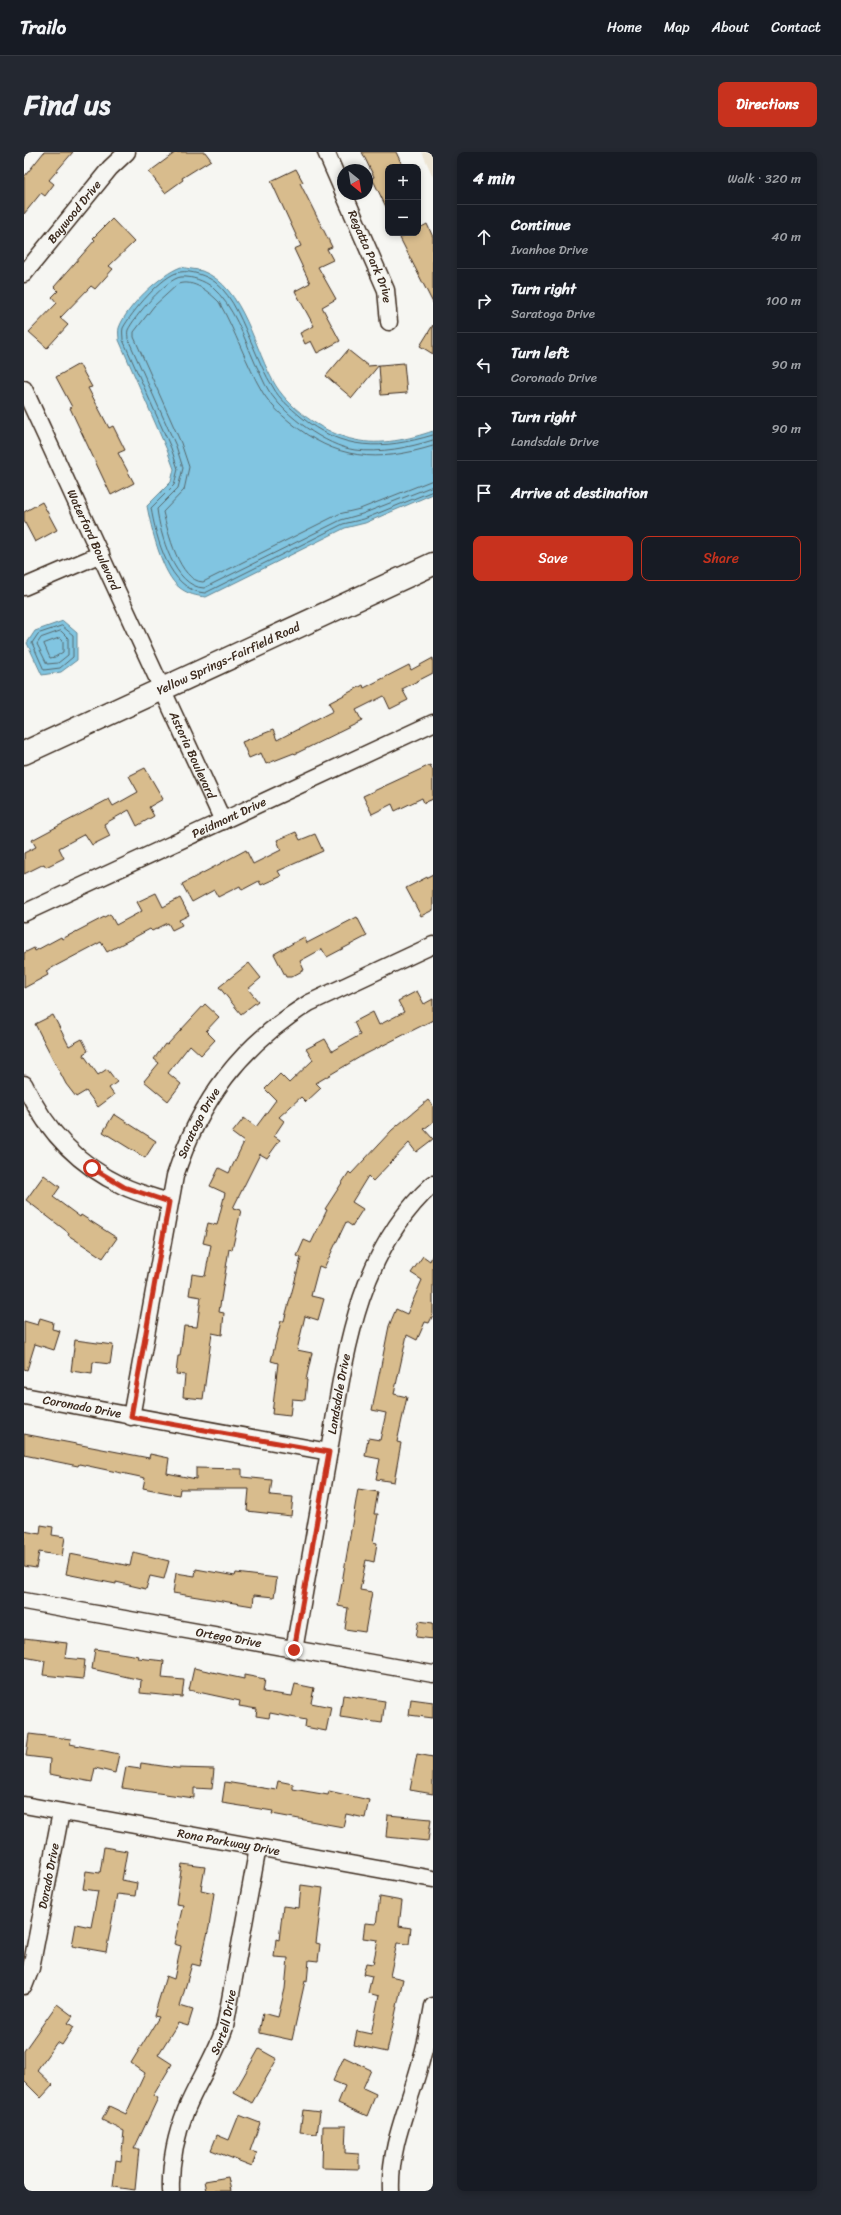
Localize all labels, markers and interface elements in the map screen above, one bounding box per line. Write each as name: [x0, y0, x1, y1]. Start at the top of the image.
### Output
text: Trailo: [20, 11, 66, 44]
text: Home: [607, 15, 642, 40]
text: Map: [664, 15, 690, 40]
text: About: [712, 15, 749, 40]
text: Contact: [771, 15, 821, 40]
text: Find us: [24, 80, 111, 129]
button: Directions: [718, 82, 817, 127]
text: 4 min: [473, 163, 515, 193]
north arrow: [337, 164, 373, 200]
map controls: [385, 164, 421, 236]
button: +: [385, 164, 421, 200]
text: Walk · 320 m: [727, 167, 801, 190]
street label: Baywood Drive: [42, 175, 107, 249]
button: −: [385, 200, 421, 236]
street label: Regatta Park Drive: [341, 206, 398, 304]
text: Continue: [511, 212, 571, 238]
text: 40 m: [771, 225, 801, 248]
icon: ahead: [473, 226, 495, 248]
text: Ivanhoe Drive: [511, 238, 588, 261]
text: Turn right: [511, 276, 576, 302]
text: 100 m: [766, 289, 801, 312]
icon: right: [473, 290, 495, 312]
text: Saratoga Drive: [511, 302, 595, 325]
text: Turn left: [511, 340, 569, 366]
text: 90 m: [771, 353, 801, 376]
icon: left: [473, 354, 495, 376]
text: Coronado Drive: [511, 366, 597, 389]
text: Turn right: [511, 404, 576, 430]
text: 90 m: [771, 417, 801, 440]
icon: right: [473, 418, 495, 440]
text: Landsdale Drive: [511, 430, 599, 453]
text: Arrive at destination: [511, 480, 648, 506]
icon: arrive: [473, 482, 495, 504]
street label: Waterford Boulevard: [61, 485, 127, 595]
button: Save: [473, 536, 633, 581]
button: Share: [641, 536, 801, 581]
street label: Yellow Springs-Fairfield Road: [153, 616, 304, 701]
street label: Astoria Boulevard: [162, 707, 223, 804]
street label: Peidmont Drive: [188, 791, 270, 845]
street label: Saratoga Drive: [171, 1083, 226, 1162]
route start: [83, 1159, 101, 1177]
street label: Landsdale Drive: [321, 1352, 357, 1436]
street label: Coronado Drive: [41, 1389, 123, 1425]
street label: Ortego Drive: [194, 1621, 263, 1654]
route end: [285, 1641, 303, 1659]
street label: Rona Parkway Drive: [176, 1822, 282, 1862]
street label: Dorado Drive: [32, 1841, 66, 1911]
street label: Sartell Drive: [204, 1988, 243, 2059]

